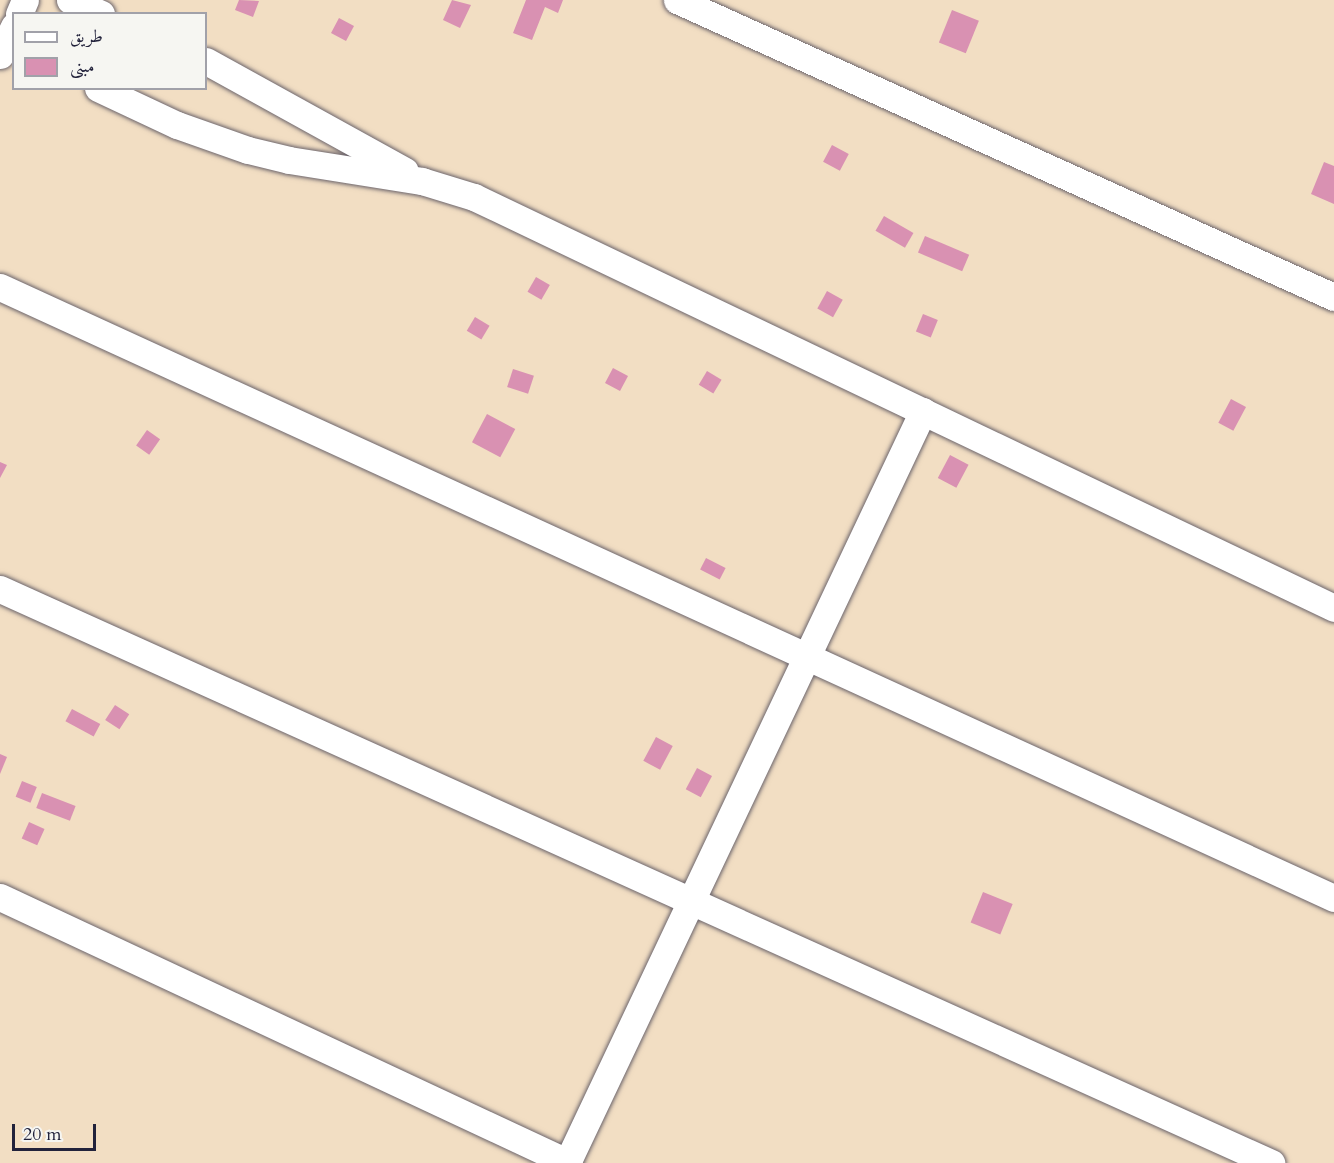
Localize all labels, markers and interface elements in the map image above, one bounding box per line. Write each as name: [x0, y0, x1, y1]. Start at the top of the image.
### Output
legend: [12, 12, 207, 90]
text: طريق: [70, 24, 103, 49]
text: مبنى: [70, 54, 95, 79]
scale bar: [15, 1112, 99, 1150]
text: 20 m: [23, 1122, 62, 1147]

